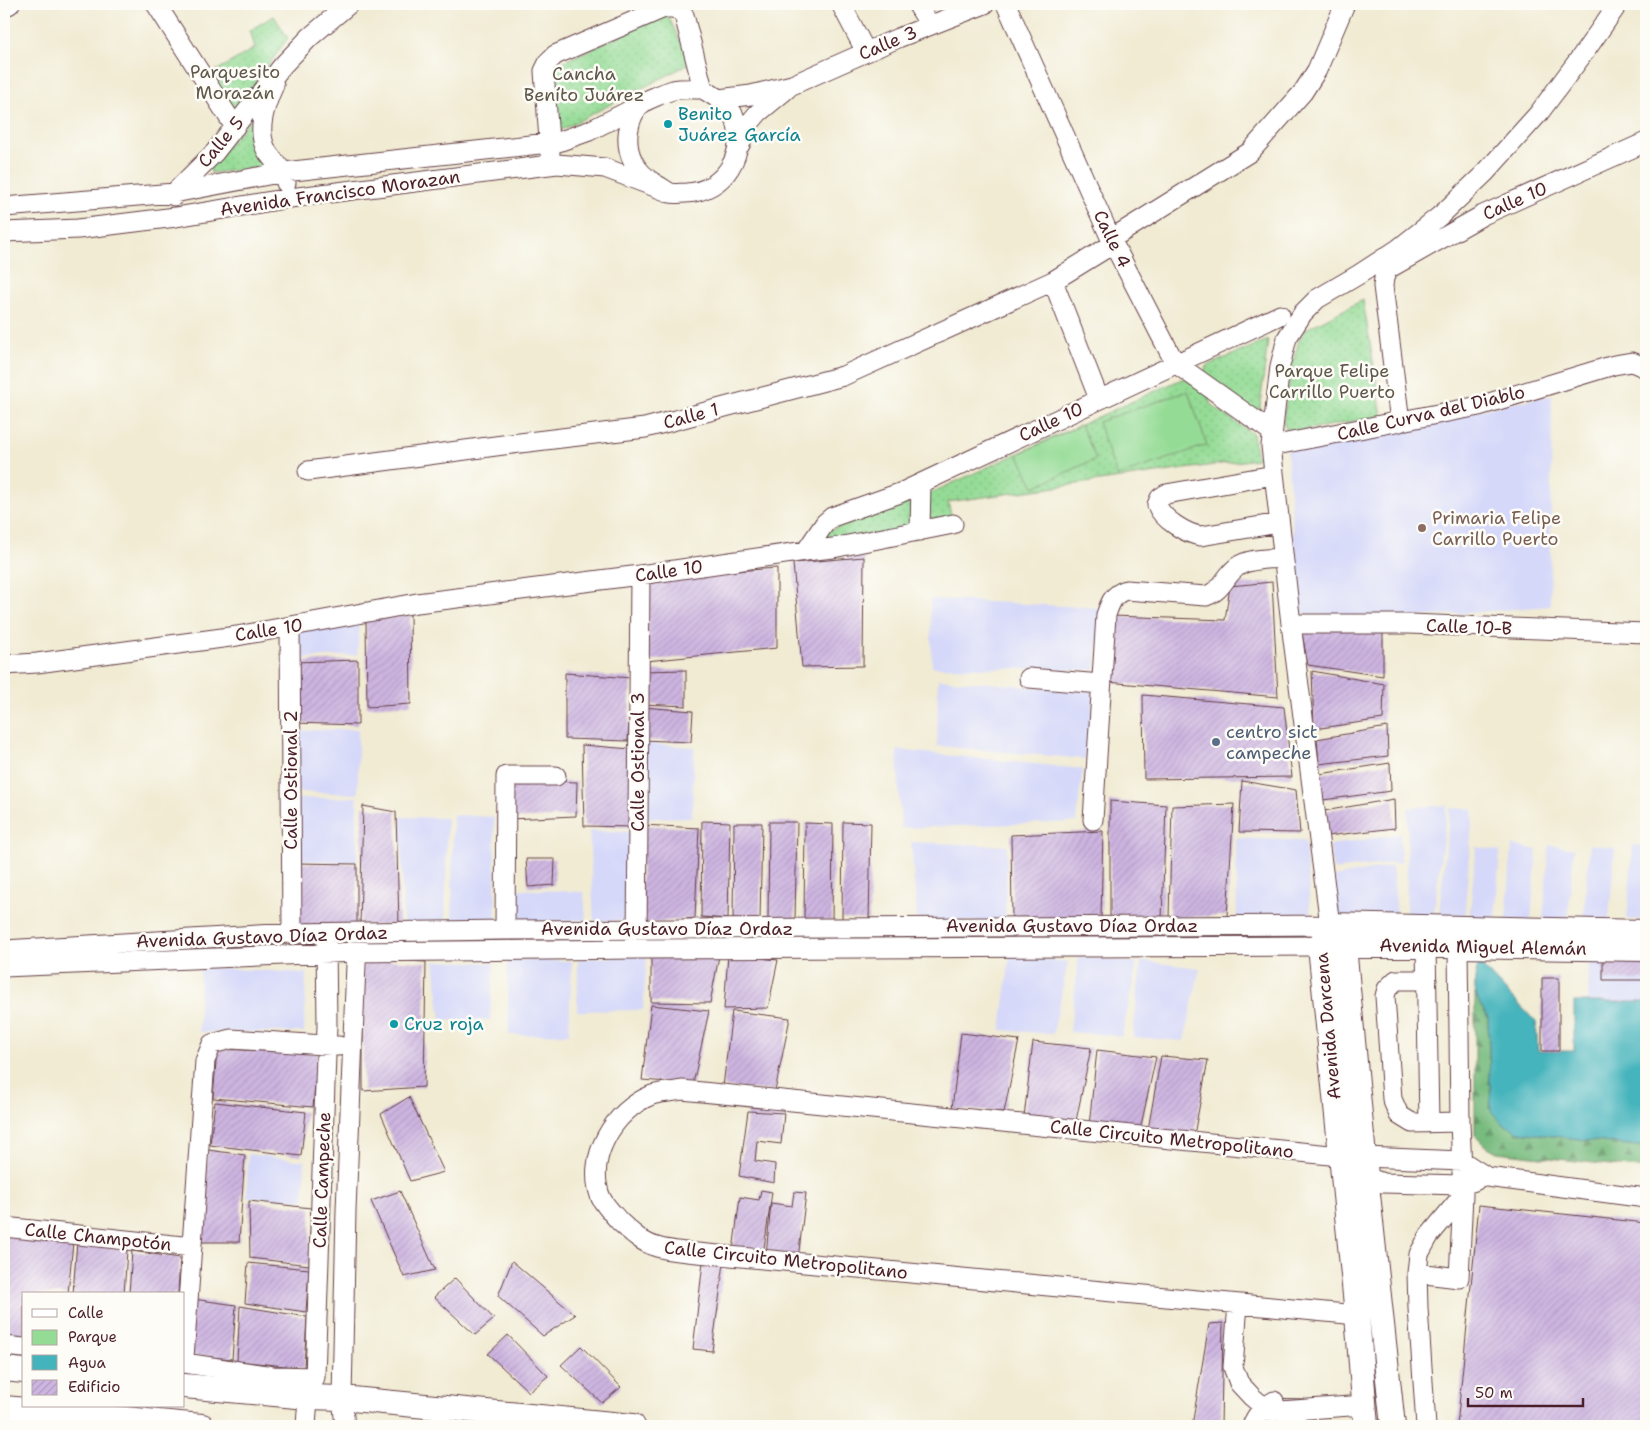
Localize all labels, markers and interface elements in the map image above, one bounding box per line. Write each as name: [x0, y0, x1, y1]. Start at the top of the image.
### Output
street label: Calle 3: [855, 20, 921, 66]
park label: Parquesito Morazán: [190, 60, 280, 105]
park label: Cancha Beníto Juárez: [524, 62, 644, 107]
place label: Benito Juárez García: [678, 102, 801, 147]
street label: Calle 5: [193, 111, 249, 173]
marker: Benito Juárez García: [662, 118, 674, 130]
street label: Avenida Francisco Morazan: [219, 164, 461, 222]
street label: Calle 10: [1479, 176, 1551, 226]
street label: Calle 4: [1088, 206, 1136, 272]
park label: Parque Felipe Carrillo Puerto: [1269, 359, 1395, 404]
street label: Calle Curva del Diablo: [1335, 380, 1527, 446]
street label: Calle 1: [661, 397, 721, 435]
street label: Calle 10: [1015, 397, 1087, 447]
place label: Primaria Felipe Carrillo Puerto: [1432, 506, 1561, 551]
marker: Primaria Felipe Carrillo Puerto: [1416, 522, 1428, 534]
street label: Calle 10: [633, 554, 705, 588]
street label: Calle 10: [233, 613, 305, 647]
street label: Calle 10-B: [1426, 614, 1512, 640]
street label: Calle Ostional 3: [626, 692, 650, 832]
street label: Calle Ostional 2: [279, 710, 303, 850]
place label: centro sict campeche: [1226, 720, 1318, 765]
marker: centro sict campeche: [1210, 736, 1222, 748]
street label: Avenida Gustavo Díaz Ordaz: [946, 914, 1198, 938]
street label: Avenida Gustavo Díaz Ordaz: [541, 917, 793, 941]
street label: Avenida Gustavo Díaz Ordaz: [136, 921, 388, 953]
street label: Avenida Miguel Alemán: [1379, 933, 1587, 961]
street label: Avenida Darcena: [1310, 951, 1346, 1101]
place label: Cruz roja: [404, 1012, 484, 1036]
marker: Cruz roja: [388, 1018, 400, 1030]
street label: Calle Campeche: [308, 1111, 336, 1249]
street label: Calle Circuito Metropolitano: [1049, 1114, 1295, 1164]
street label: Calle Champotón: [23, 1217, 173, 1257]
street label: Calle Circuito Metropolitano: [663, 1235, 909, 1285]
legend: [22, 1292, 185, 1408]
text: Calle: [68, 1303, 104, 1323]
text: Parque: [68, 1327, 117, 1347]
text: Agua: [68, 1353, 107, 1373]
scale bar: [1468, 1375, 1582, 1407]
text: Edificio: [68, 1377, 120, 1397]
text: 50 m: [1475, 1383, 1513, 1403]

